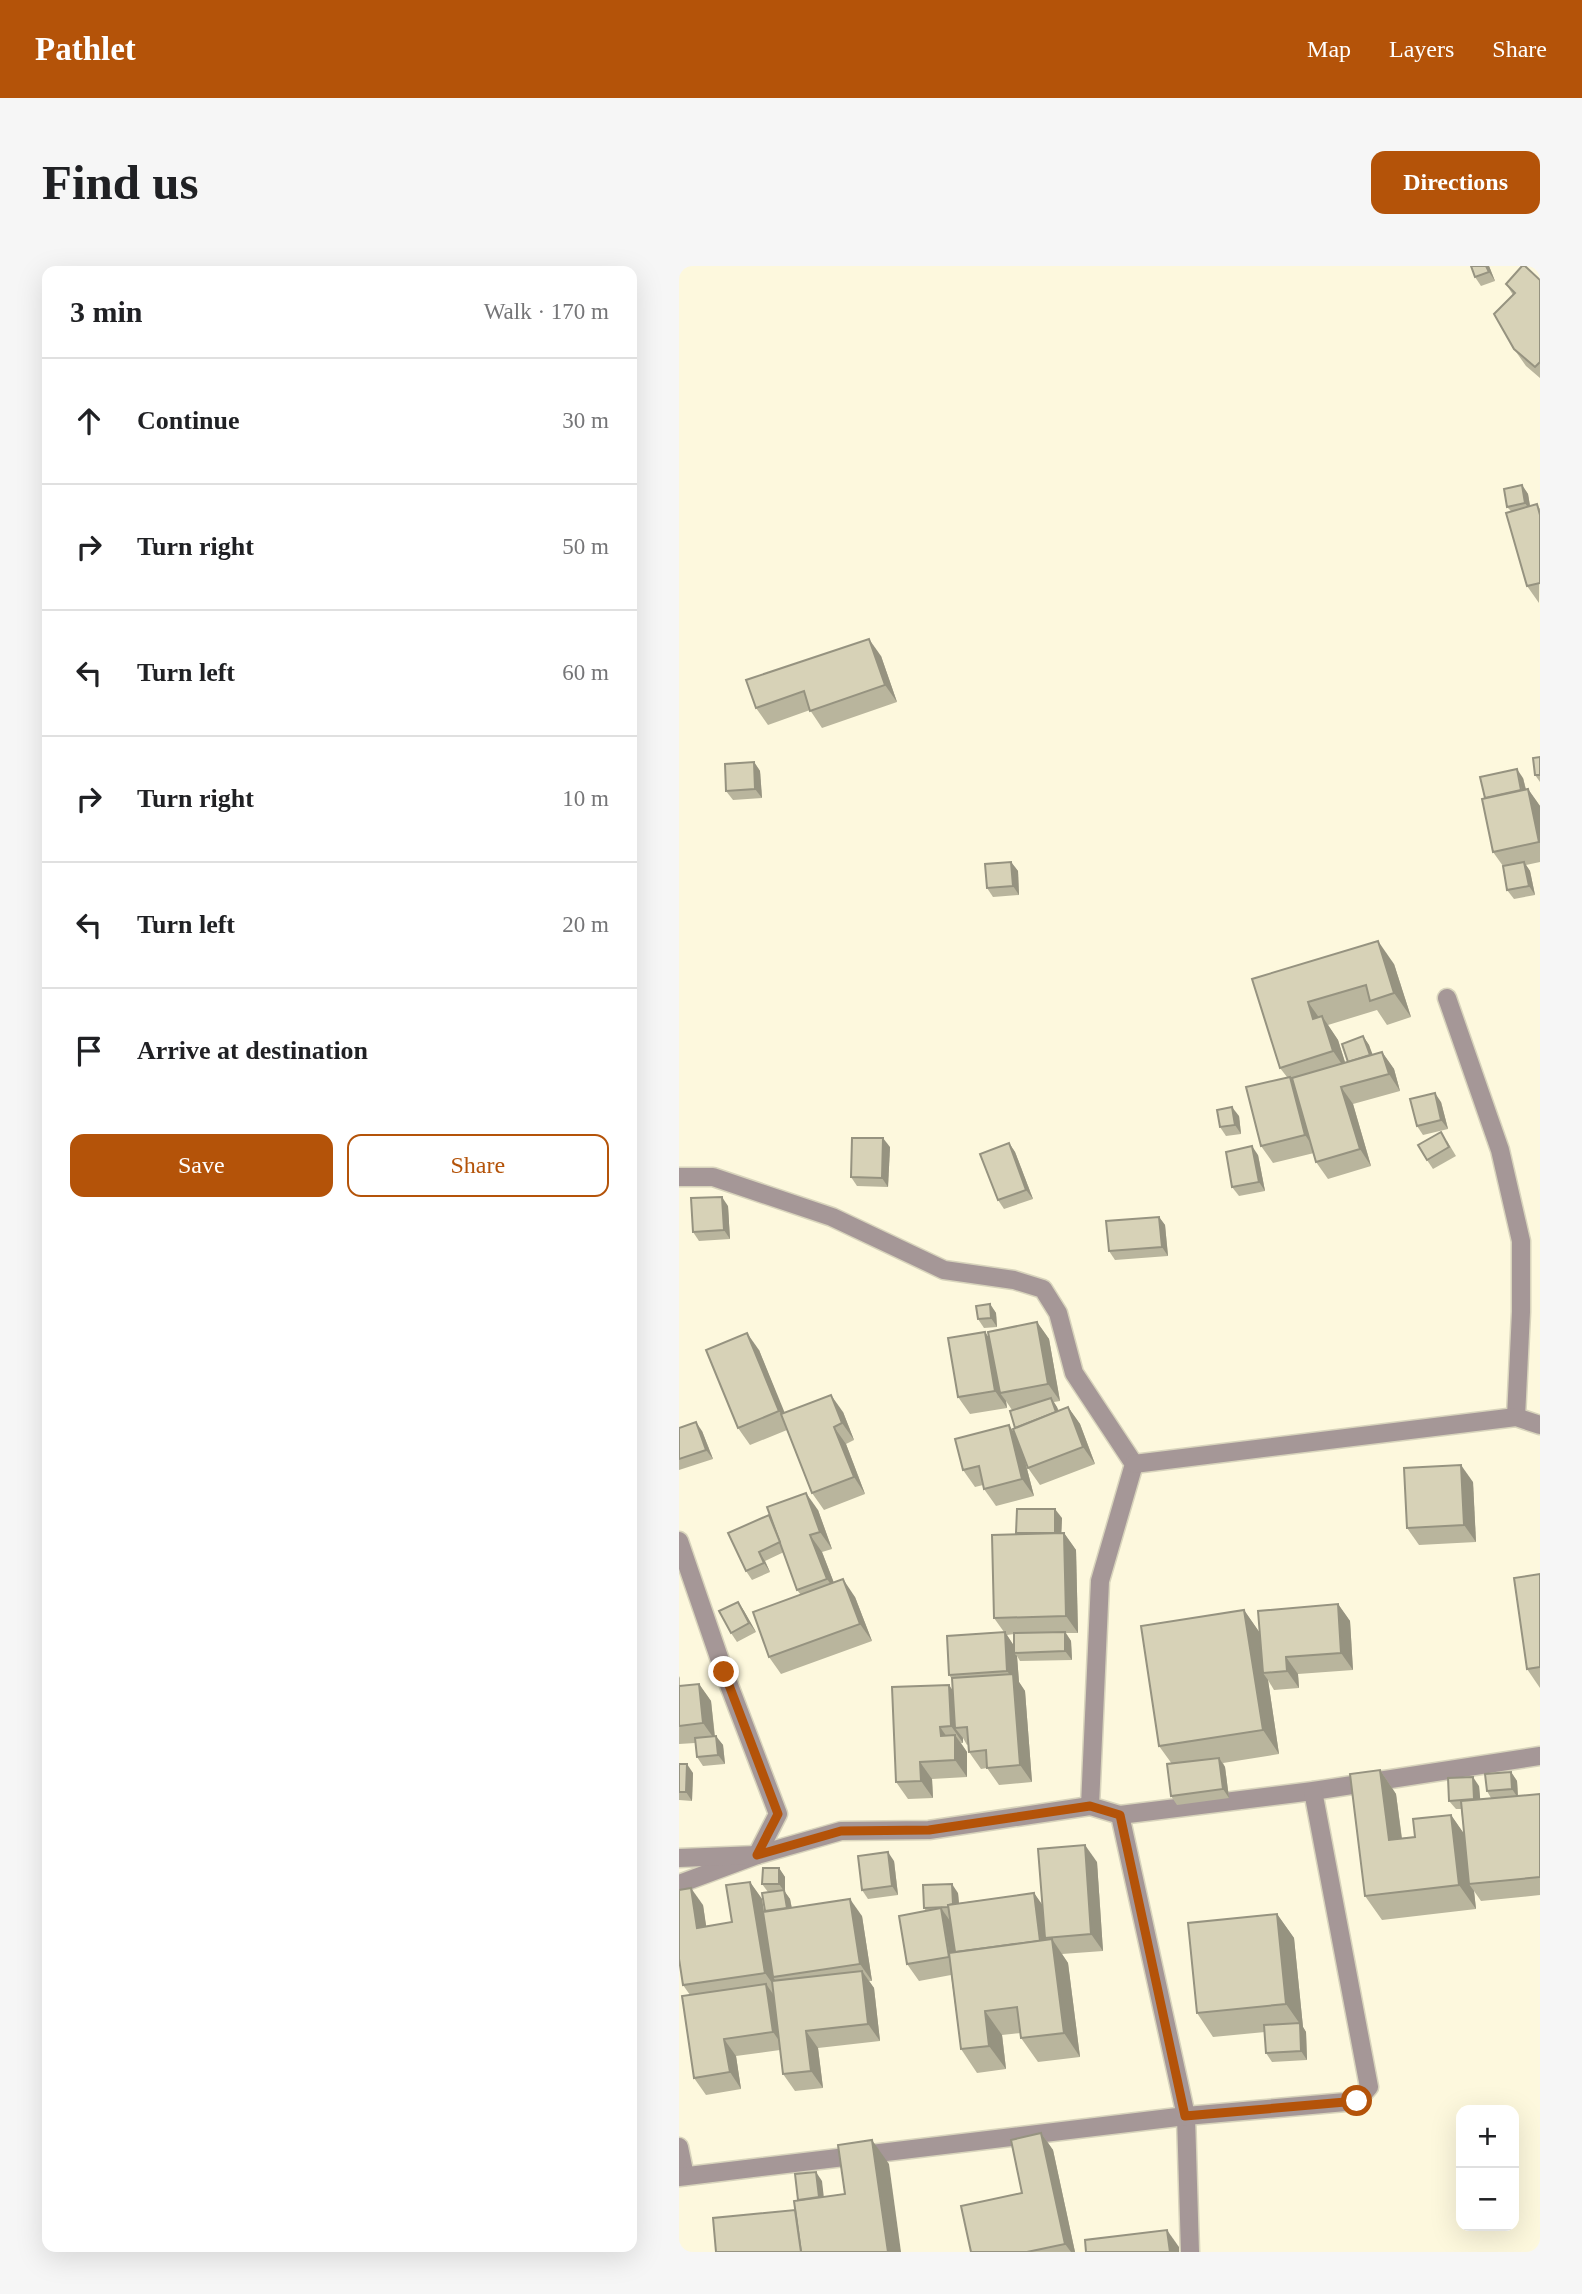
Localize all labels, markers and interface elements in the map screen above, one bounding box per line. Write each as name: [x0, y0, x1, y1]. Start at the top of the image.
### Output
text: Pathlet: [35, 31, 136, 67]
text: Map: [1307, 36, 1351, 62]
text: Layers: [1389, 36, 1454, 62]
text: Share: [1492, 36, 1547, 62]
button: Directions: [1371, 151, 1540, 214]
text: Find us: [42, 155, 199, 210]
text: 3 min: [70, 295, 143, 328]
text: Walk · 170 m: [484, 299, 609, 324]
icon: ahead: [70, 402, 108, 440]
text: Continue: [137, 406, 240, 435]
text: 30 m: [562, 408, 609, 433]
icon: right: [70, 528, 108, 566]
text: Turn right: [137, 532, 254, 561]
text: 50 m: [562, 534, 609, 559]
icon: left: [70, 654, 108, 692]
text: Turn left: [137, 658, 235, 687]
text: 60 m: [562, 660, 609, 685]
icon: right: [70, 780, 108, 818]
text: Turn right: [137, 784, 254, 813]
text: 10 m: [562, 786, 609, 811]
icon: left: [70, 906, 108, 944]
text: Turn left: [137, 910, 235, 939]
text: 20 m: [562, 912, 609, 937]
icon: arrive: [70, 1032, 108, 1070]
text: Arrive at destination: [137, 1036, 368, 1065]
button: Save: [70, 1134, 333, 1197]
button: Share: [347, 1134, 609, 1197]
route end: [708, 1656, 739, 1687]
route start: [1341, 2085, 1372, 2116]
map controls: [1456, 2105, 1519, 2231]
button: +: [1456, 2105, 1519, 2168]
button: −: [1456, 2168, 1519, 2231]

